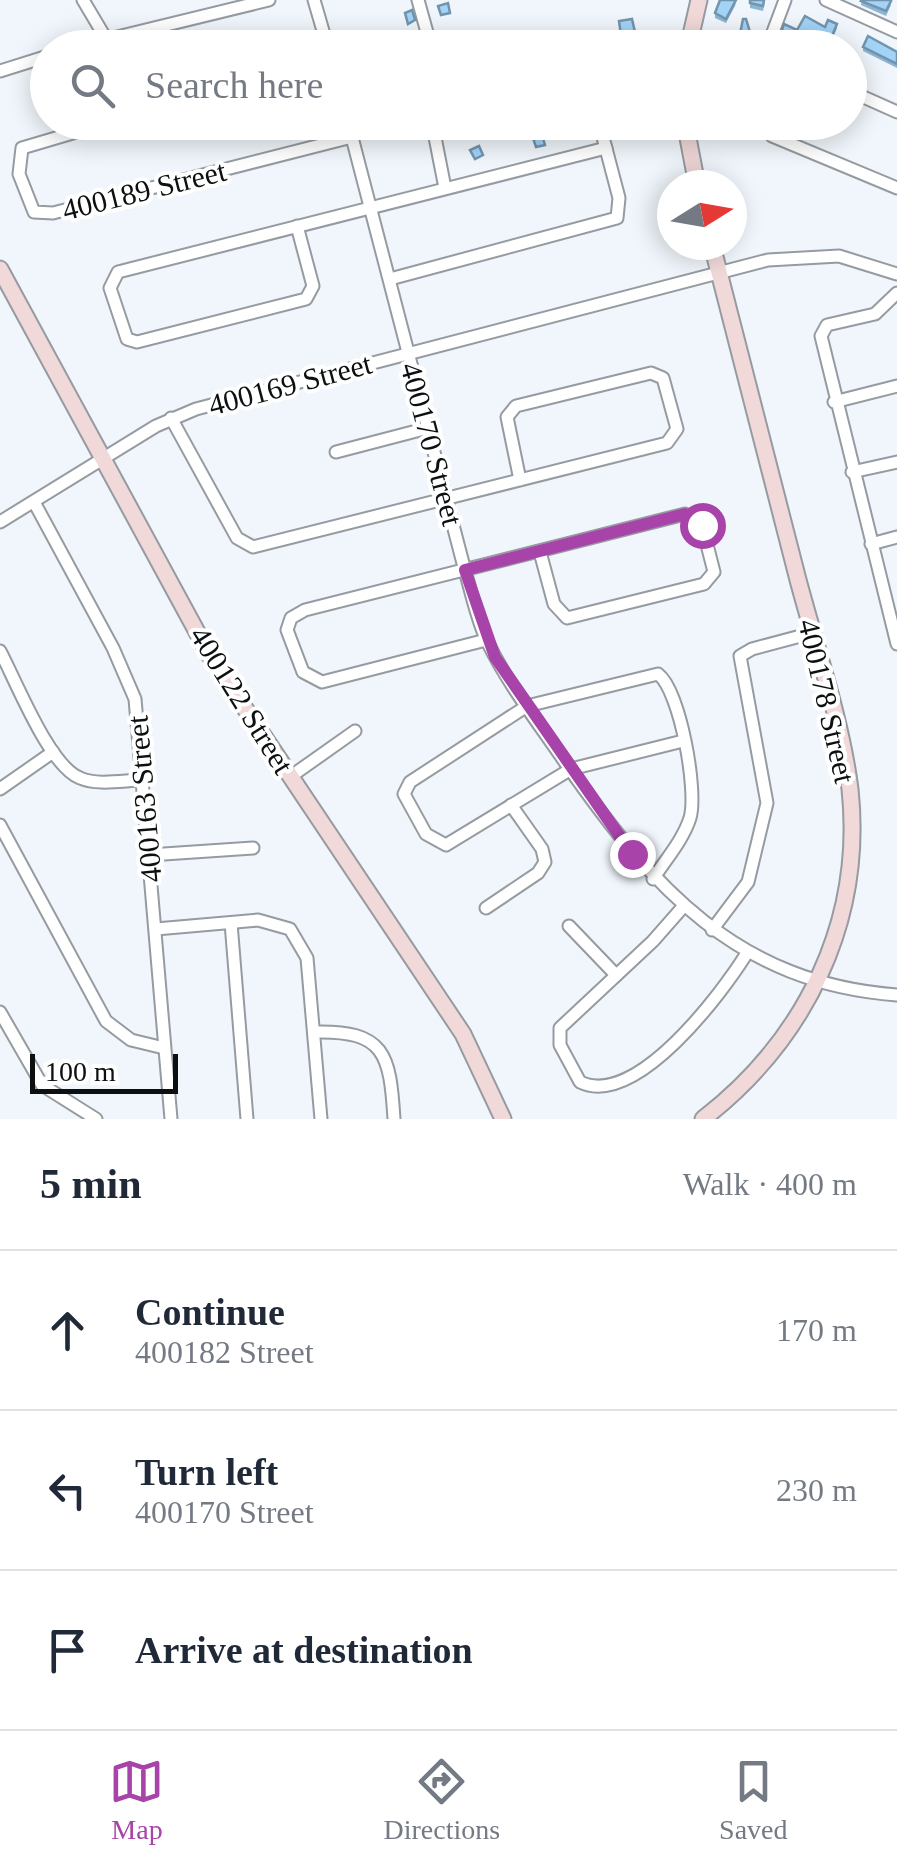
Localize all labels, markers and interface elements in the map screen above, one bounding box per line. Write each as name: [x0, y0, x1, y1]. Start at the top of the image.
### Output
search box: [30, 30, 867, 140]
icon: search: [65, 58, 120, 113]
text: Search here: [145, 64, 323, 106]
street label: 400189 Street: [59, 154, 230, 226]
north arrow: [657, 170, 747, 260]
street label: 400169 Street: [205, 346, 376, 422]
street label: 400170 Street: [394, 359, 470, 530]
route start: [680, 503, 726, 549]
street label: 400178 Street: [792, 616, 862, 787]
street label: 400122 Street: [184, 620, 301, 780]
street label: 400163 Street: [120, 713, 168, 884]
route end: [610, 832, 656, 878]
scale bar: [30, 1049, 178, 1094]
text: 100 m: [45, 1056, 116, 1087]
text: 5 min: [40, 1161, 142, 1207]
text: Walk · 400 m: [683, 1166, 857, 1202]
text: Continue: [135, 1291, 285, 1333]
icon: ahead: [40, 1303, 95, 1358]
text: 170 m: [776, 1312, 857, 1348]
text: 400182 Street: [135, 1334, 314, 1370]
text: Turn left: [135, 1451, 278, 1493]
icon: left: [40, 1463, 95, 1518]
text: 230 m: [776, 1472, 857, 1508]
text: 400170 Street: [135, 1494, 314, 1530]
icon: arrive: [40, 1623, 95, 1678]
text: Arrive at destination: [135, 1629, 473, 1671]
tab: Map: [109, 1754, 164, 1846]
tab: Directions: [383, 1754, 500, 1846]
tab: Saved: [719, 1754, 788, 1846]

